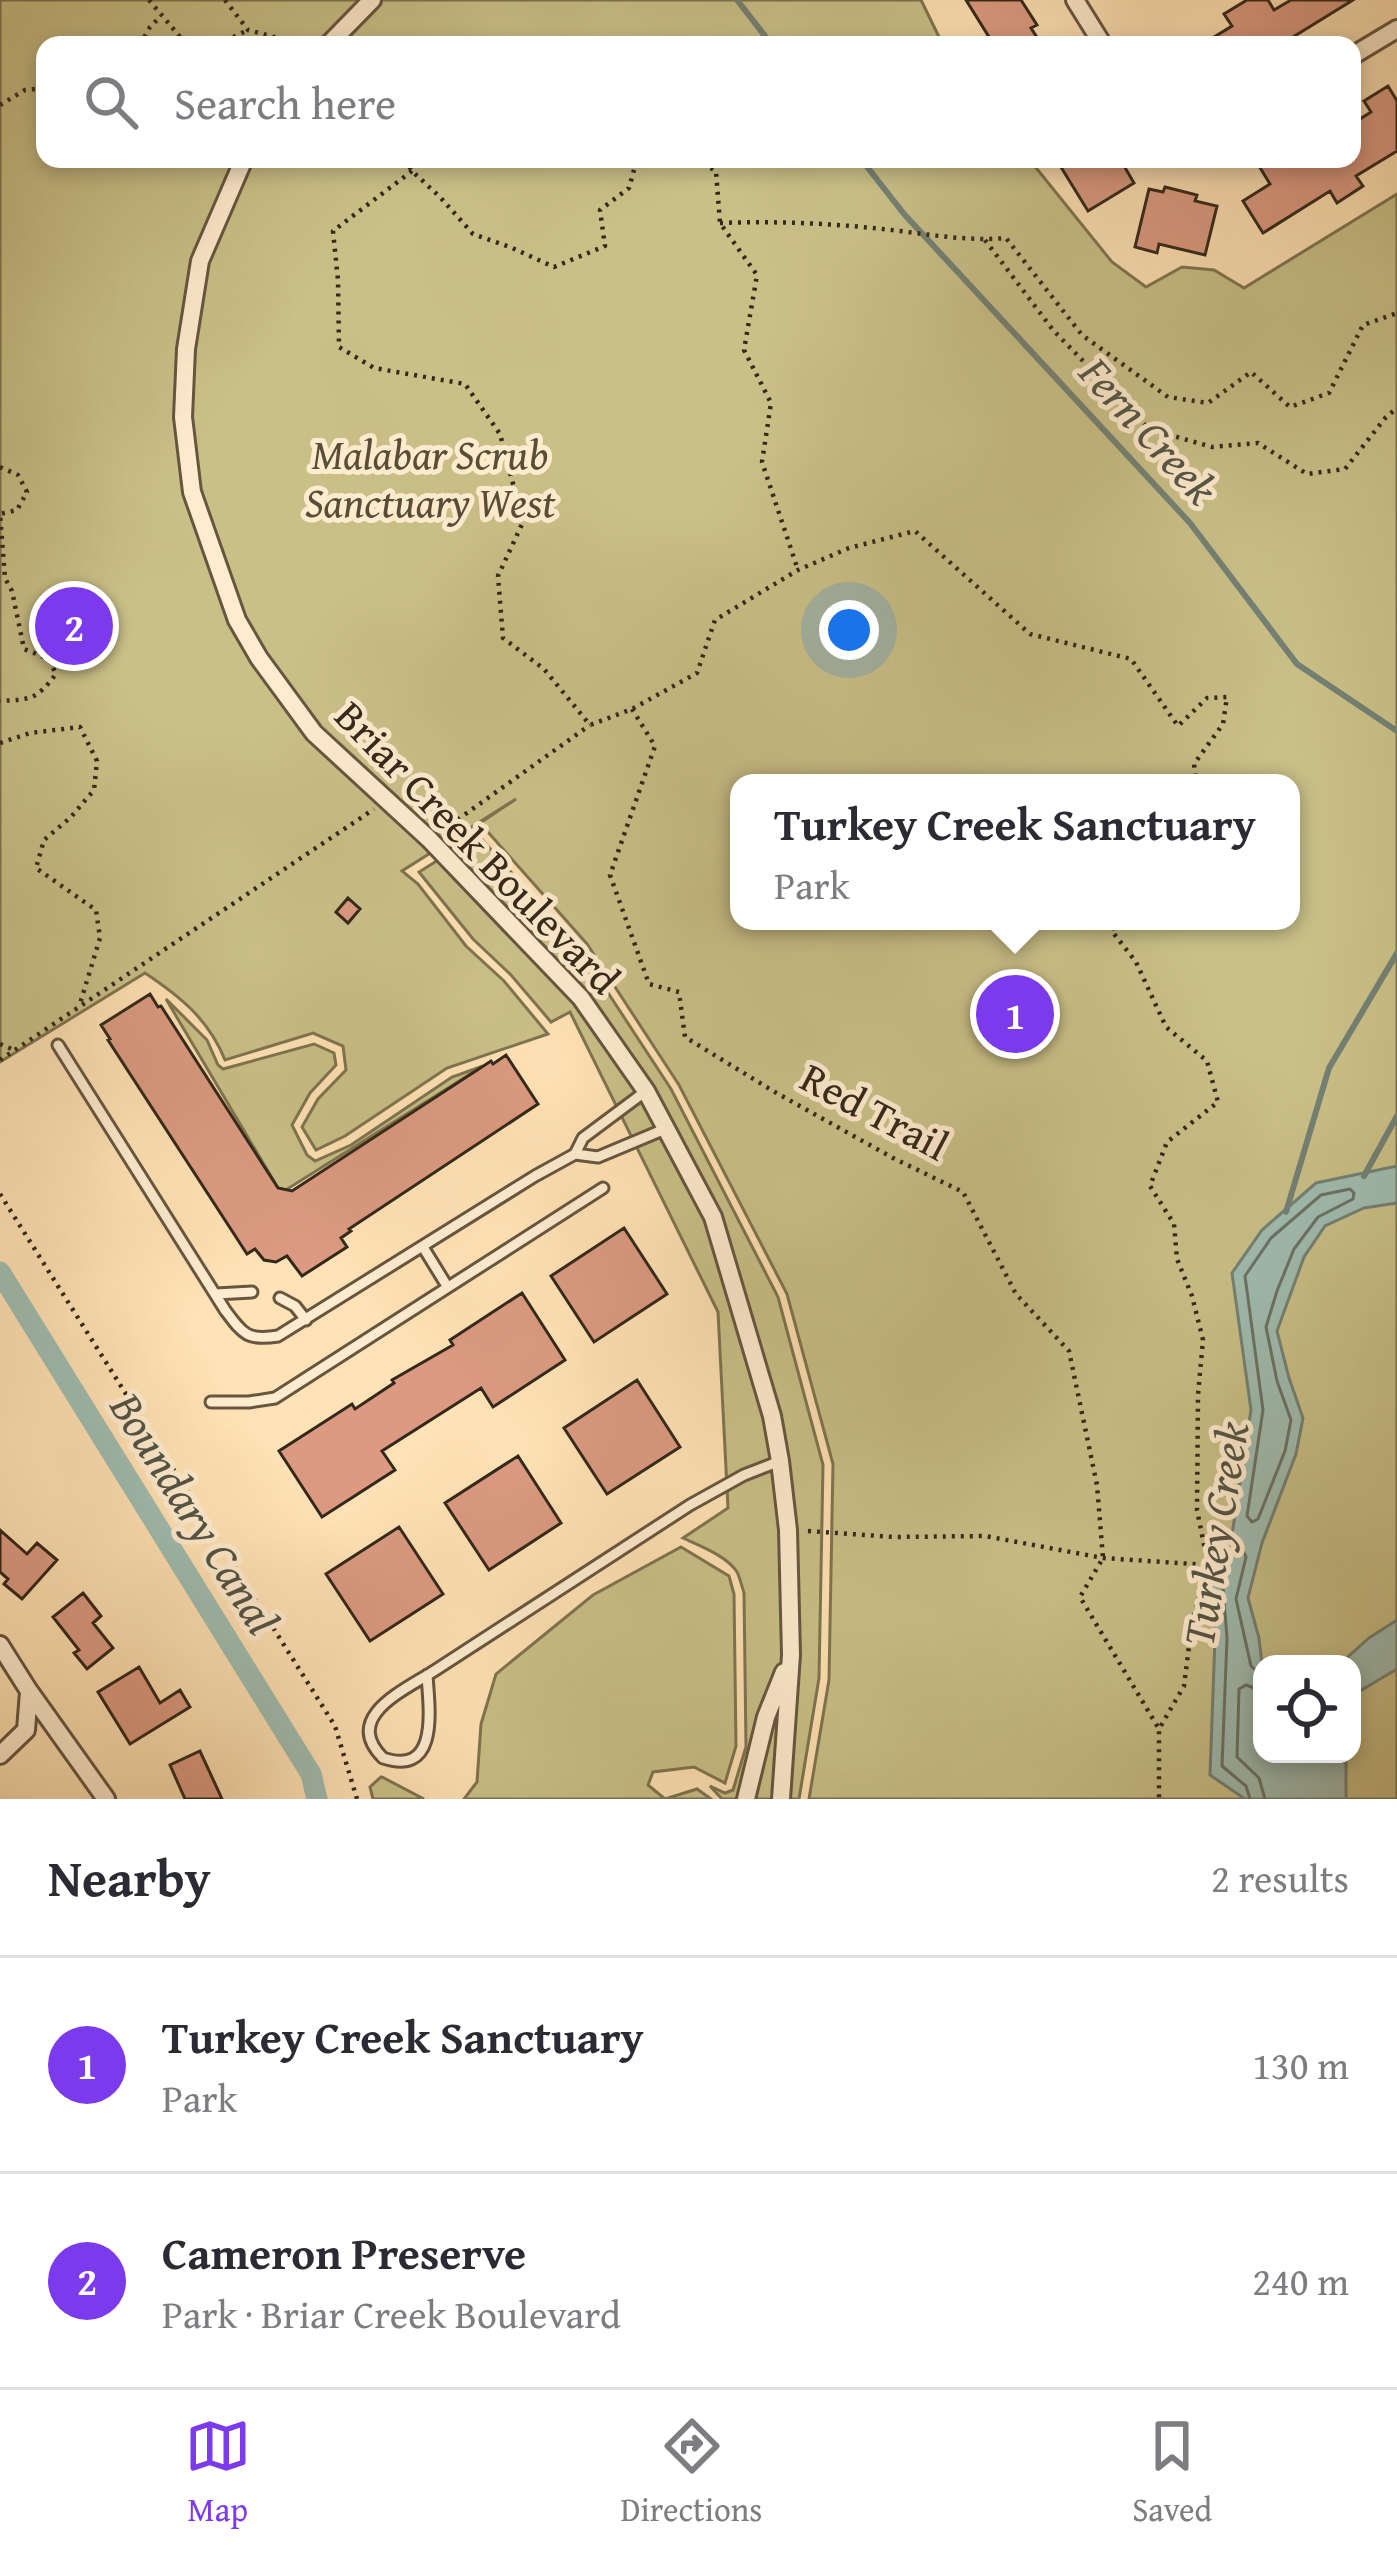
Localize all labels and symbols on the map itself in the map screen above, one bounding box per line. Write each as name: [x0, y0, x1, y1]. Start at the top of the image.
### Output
water label: Fern Creek: [1064, 340, 1234, 519]
park label: Malabar Scrub Sanctuary West: [305, 423, 556, 532]
pin: 2: [35, 581, 113, 671]
your location: [819, 600, 879, 660]
street label: Briar Creek Boulevard: [322, 686, 635, 1008]
pin: 1: [976, 969, 1054, 1059]
street label: Red Trail: [791, 1046, 960, 1175]
water label: Boundary Canal: [95, 1378, 296, 1646]
water label: Turkey Creek: [1165, 1417, 1264, 1651]

